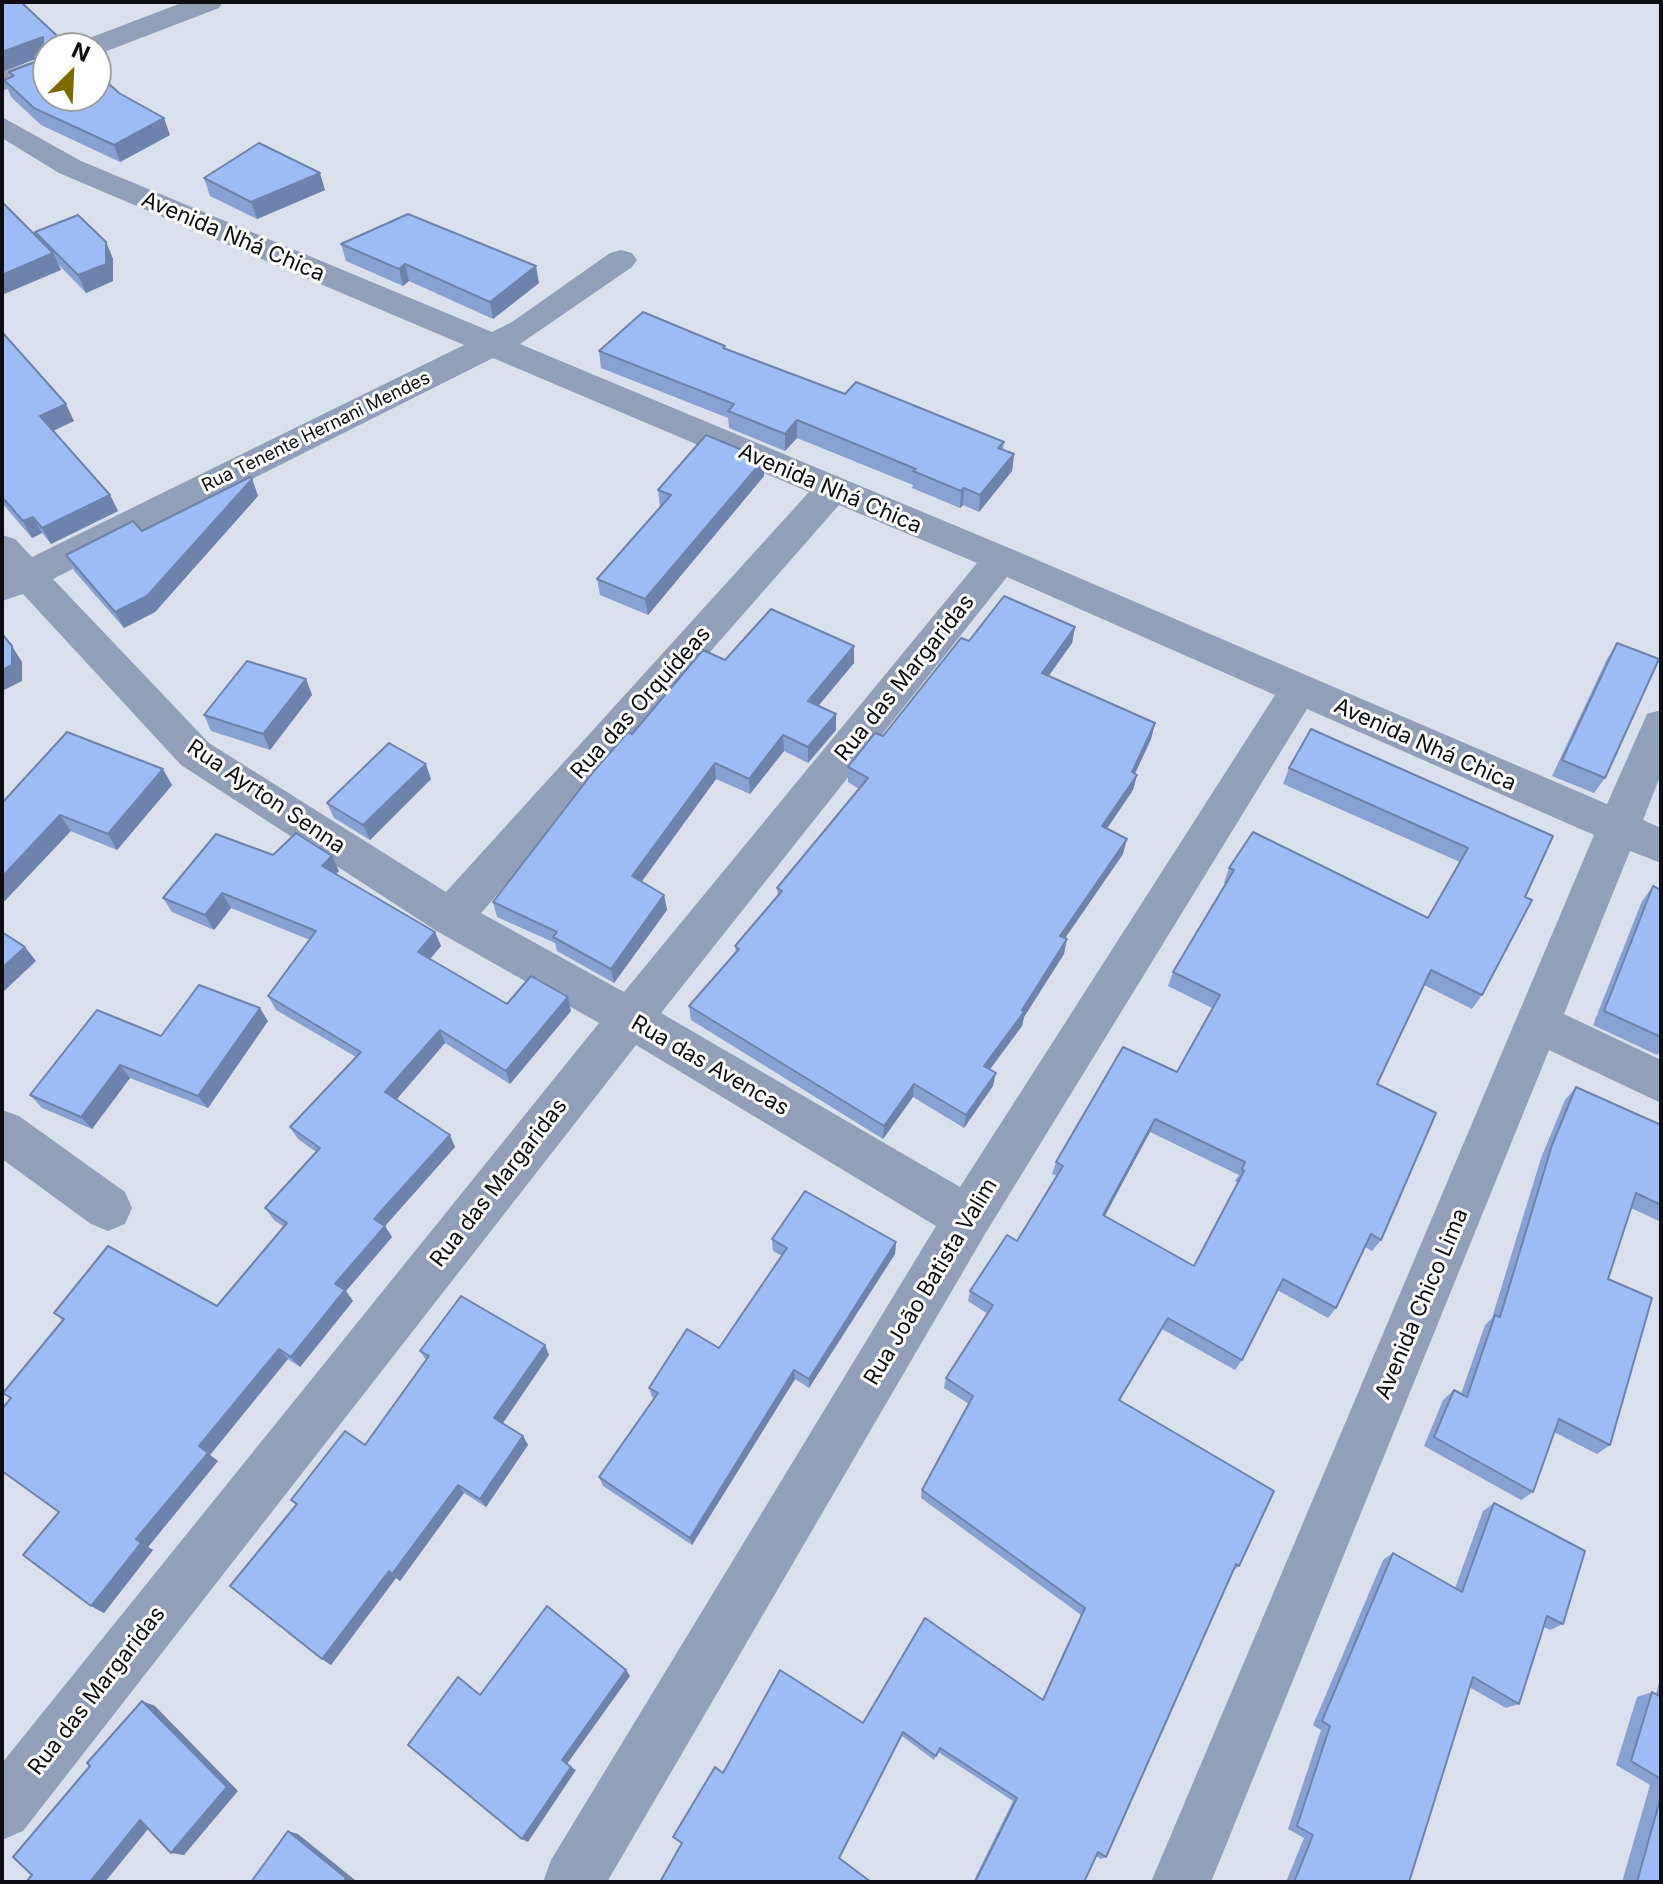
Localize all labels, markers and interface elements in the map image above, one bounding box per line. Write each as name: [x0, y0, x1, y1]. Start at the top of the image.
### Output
north arrow: [32, 32, 112, 112]
text: N: [68, 37, 94, 67]
street label: Avenida Nhá Chica: [137, 186, 329, 288]
street label: Rua Tenente Hernani Mendes: [198, 367, 434, 497]
street label: Avenida Nhá Chica: [734, 438, 926, 540]
street label: Rua das Margaridas: [830, 589, 980, 767]
street label: Rua das Orquídeas: [565, 621, 717, 785]
street label: Avenida Nhá Chica: [1330, 693, 1520, 797]
street label: Rua Ayrton Senna: [182, 734, 350, 860]
street label: Rua das Avencas: [627, 1010, 793, 1122]
street label: Rua das Margaridas: [425, 1093, 573, 1273]
street label: Rua João Batista Valim: [859, 1174, 1003, 1390]
street label: Avenida Chico Lima: [1370, 1205, 1474, 1403]
street label: Rua das Margaridas: [23, 1601, 171, 1781]

